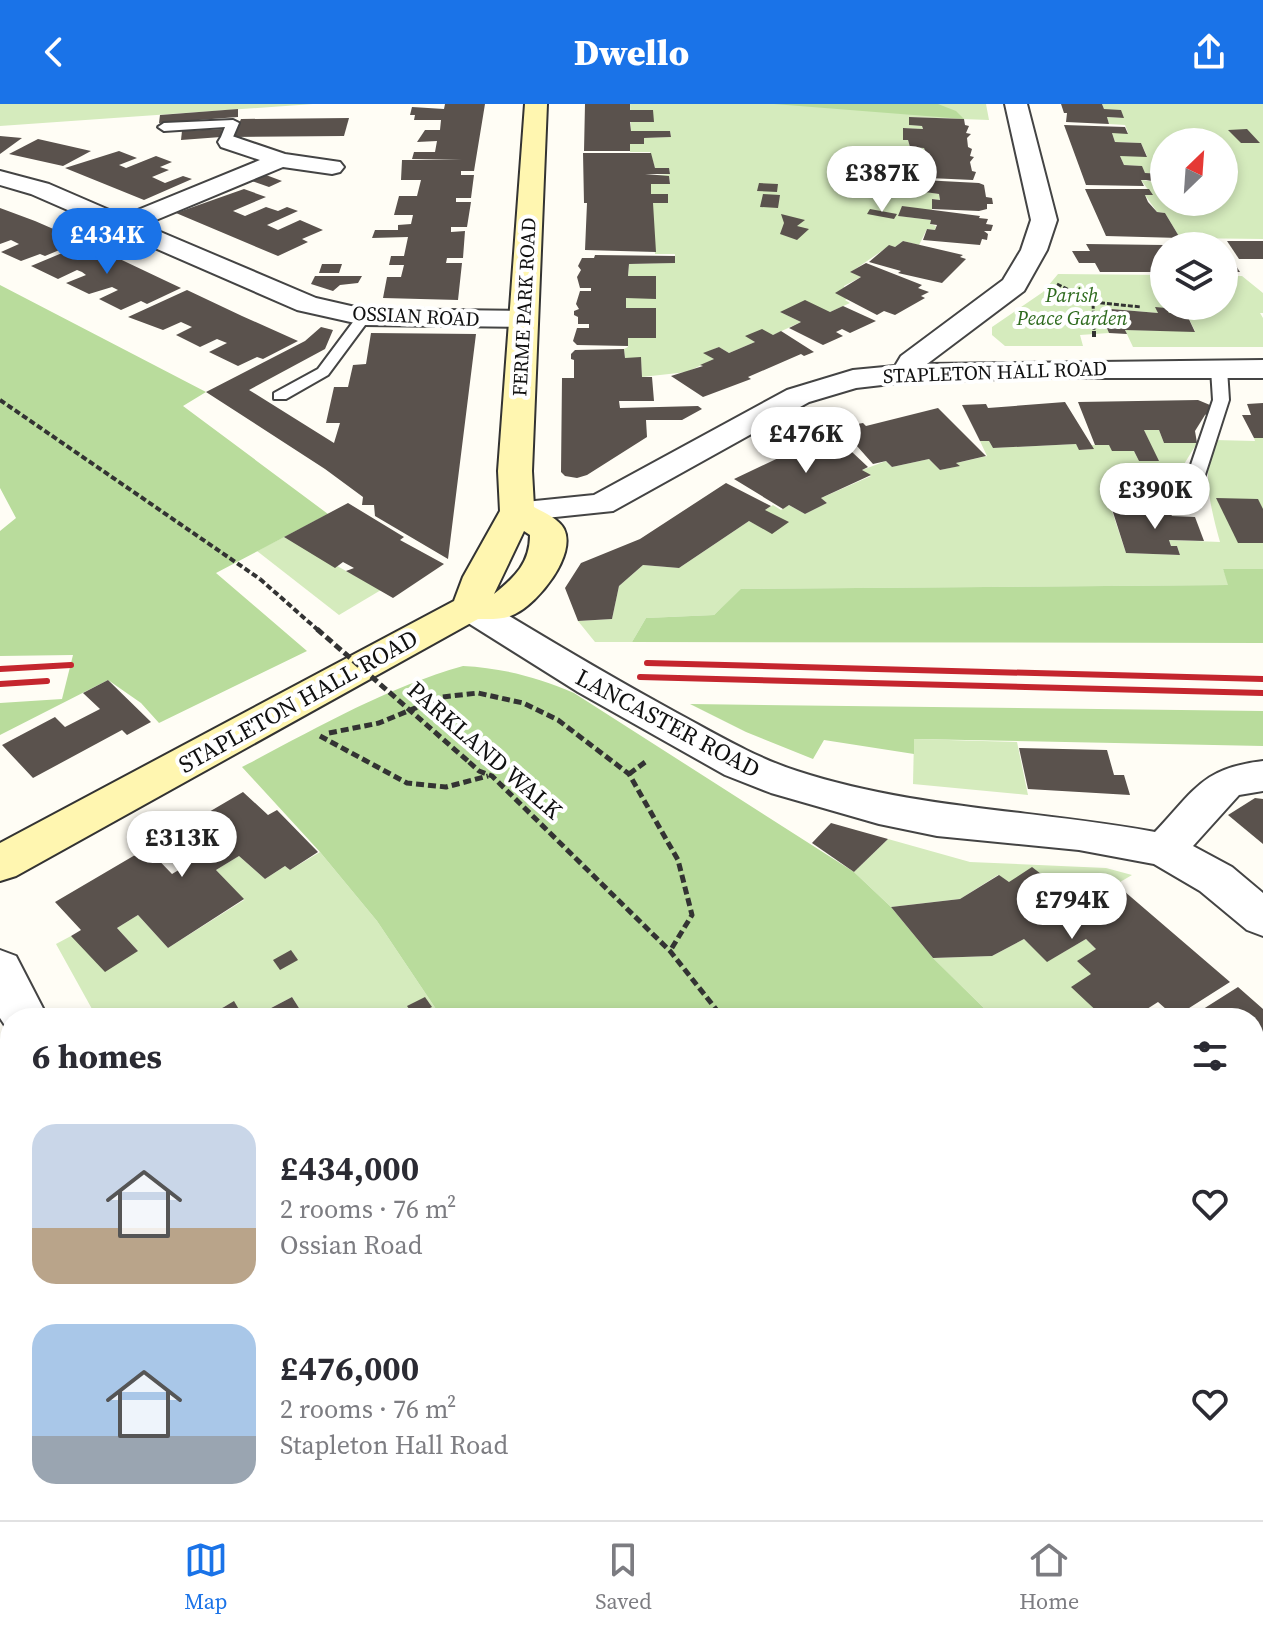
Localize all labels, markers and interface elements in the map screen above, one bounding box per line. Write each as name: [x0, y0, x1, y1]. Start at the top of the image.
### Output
text: Dwello: [574, 28, 689, 77]
icon: back: [32, 30, 76, 74]
icon: share: [1187, 30, 1231, 74]
north arrow: [1150, 128, 1238, 216]
map controls: [1150, 128, 1238, 320]
pin: £387K: [826, 146, 938, 214]
text: £387K: [845, 154, 919, 190]
pin: £434K: [51, 208, 163, 276]
text: £434K: [70, 216, 144, 252]
street label: FERME PARK ROAD: [505, 217, 543, 397]
button: layers: [1150, 232, 1238, 320]
park label: Parish Peace Garden: [1016, 281, 1128, 332]
street label: OSSIAN ROAD: [352, 299, 480, 333]
street label: STAPLETON HALL ROAD: [882, 354, 1108, 390]
pin: £476K: [750, 407, 862, 475]
text: £476K: [769, 415, 843, 451]
pin: £390K: [1099, 463, 1211, 531]
text: £390K: [1118, 471, 1192, 507]
street label: STAPLETON HALL ROAD: [172, 621, 424, 781]
street label: LANCASTER ROAD: [570, 660, 766, 786]
street label: PARKLAND WALK: [400, 673, 570, 827]
pin: £313K: [126, 811, 238, 879]
text: £313K: [145, 819, 219, 855]
pin: £794K: [1016, 873, 1128, 941]
text: £794K: [1035, 881, 1109, 917]
text: 6 homes: [32, 1033, 162, 1079]
icon: filters: [1188, 1034, 1232, 1078]
text: £434,000: [280, 1145, 419, 1191]
icon: home: [96, 1156, 192, 1252]
icon: heart: [1188, 1182, 1232, 1226]
text: 2 rooms · 76 m²: [280, 1191, 456, 1227]
text: Ossian Road: [280, 1227, 423, 1263]
text: £476,000: [280, 1345, 419, 1391]
icon: home: [96, 1356, 192, 1452]
icon: heart: [1188, 1382, 1232, 1426]
text: 2 rooms · 76 m²: [280, 1391, 456, 1427]
text: Stapleton Hall Road: [280, 1427, 508, 1463]
tab: Map: [184, 1538, 228, 1616]
tab: Saved: [595, 1538, 652, 1616]
tab: Home: [1019, 1538, 1079, 1616]

